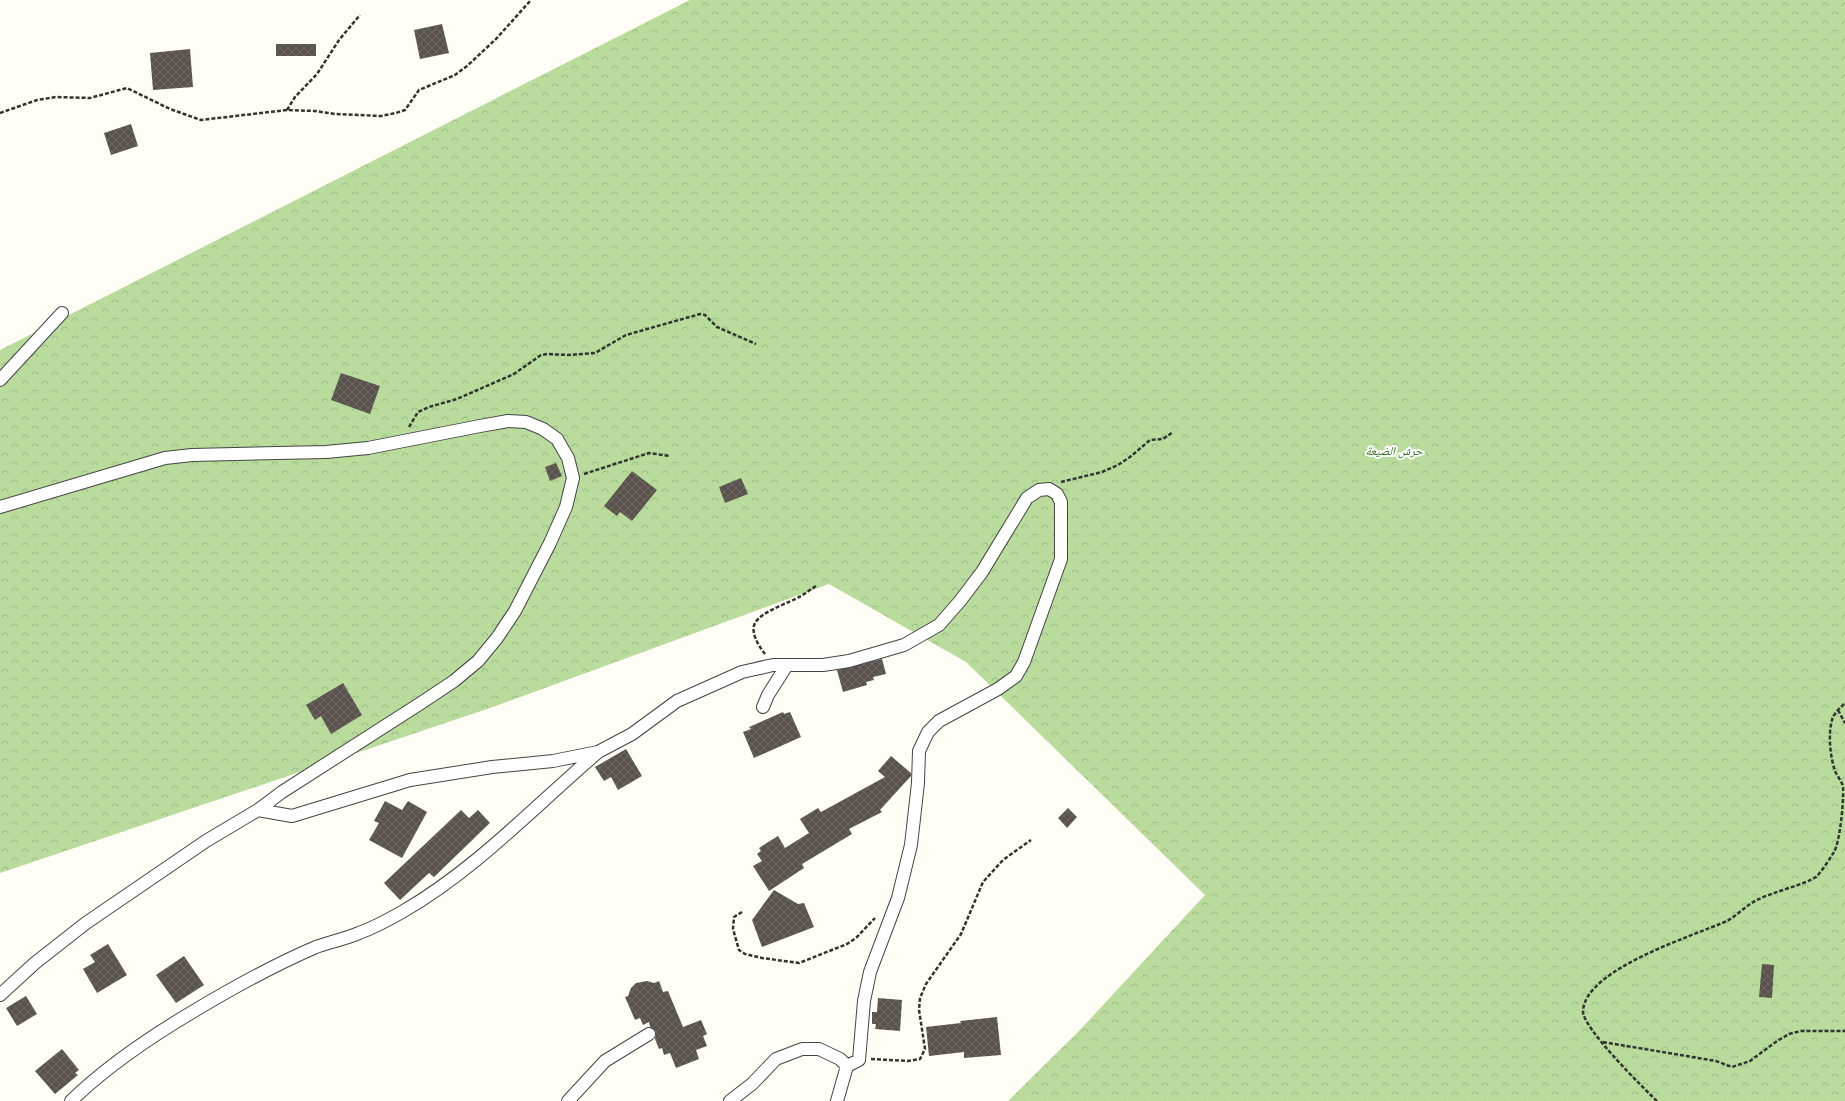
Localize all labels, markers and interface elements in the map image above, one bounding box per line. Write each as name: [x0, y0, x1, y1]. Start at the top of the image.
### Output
park label: حرش الضيعة: [1365, 443, 1423, 459]

